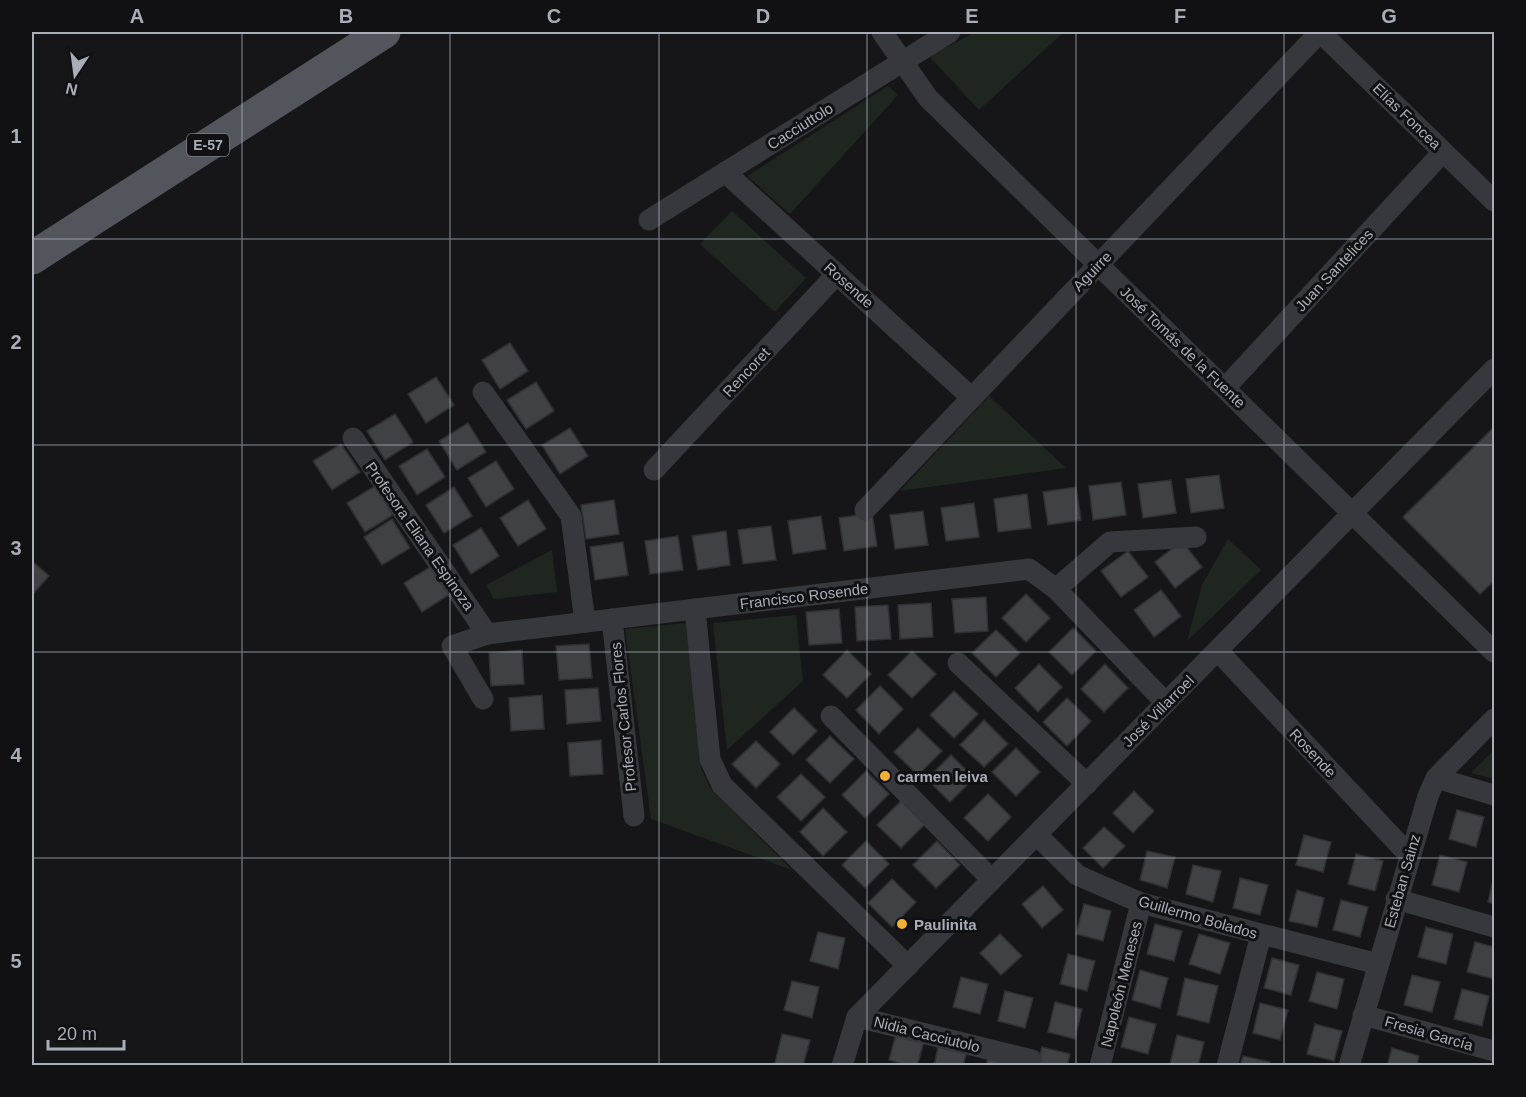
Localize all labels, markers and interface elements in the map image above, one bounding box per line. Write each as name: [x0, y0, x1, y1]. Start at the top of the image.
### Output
text: A: [130, 5, 144, 27]
text: B: [339, 5, 353, 27]
text: C: [547, 5, 561, 27]
text: D: [756, 5, 770, 27]
text: E: [965, 5, 979, 27]
text: F: [1174, 5, 1186, 27]
text: G: [1381, 5, 1397, 27]
north arrow: [45, 45, 105, 105]
street label: Elías Foncea: [1370, 79, 1445, 153]
text: N: [64, 80, 79, 99]
street label: Cacciuttolo: [764, 99, 836, 153]
text: 1: [10, 125, 22, 147]
road number: E-57: [187, 134, 229, 156]
street label: Juan Santelices: [1292, 225, 1376, 315]
street label: Aguirre: [1069, 248, 1115, 294]
street label: Rosende: [821, 259, 877, 311]
street label: José Tomás de la Fuente: [1117, 283, 1249, 411]
text: 2: [10, 331, 22, 353]
street label: Rencoret: [719, 343, 774, 400]
street label: Profesora Eliana Espinoza: [362, 459, 478, 614]
text: 3: [10, 537, 22, 559]
street label: Francisco Rosende: [739, 580, 869, 612]
street label: Profesor Carlos Flores: [607, 641, 639, 793]
street label: José Villarroel: [1119, 672, 1197, 750]
street label: Rosende: [1286, 725, 1340, 781]
text: 4: [10, 744, 22, 766]
place label: carmen leiva: [897, 768, 989, 785]
marker: carmen leiva: [878, 769, 892, 783]
street label: Esteban Sainz: [1380, 832, 1424, 930]
street label: Guillermo Bolados: [1137, 892, 1259, 942]
place label: Paulinita: [914, 916, 977, 933]
marker: Paulinita: [895, 917, 909, 931]
street label: Napoleón Meneses: [1097, 919, 1145, 1049]
text: 5: [10, 950, 22, 972]
street label: Fresia García: [1383, 1012, 1476, 1054]
scale bar: [48, 1013, 124, 1051]
street label: Nidia Cacciutolo: [872, 1013, 982, 1055]
text: 20 m: [57, 1024, 97, 1044]

